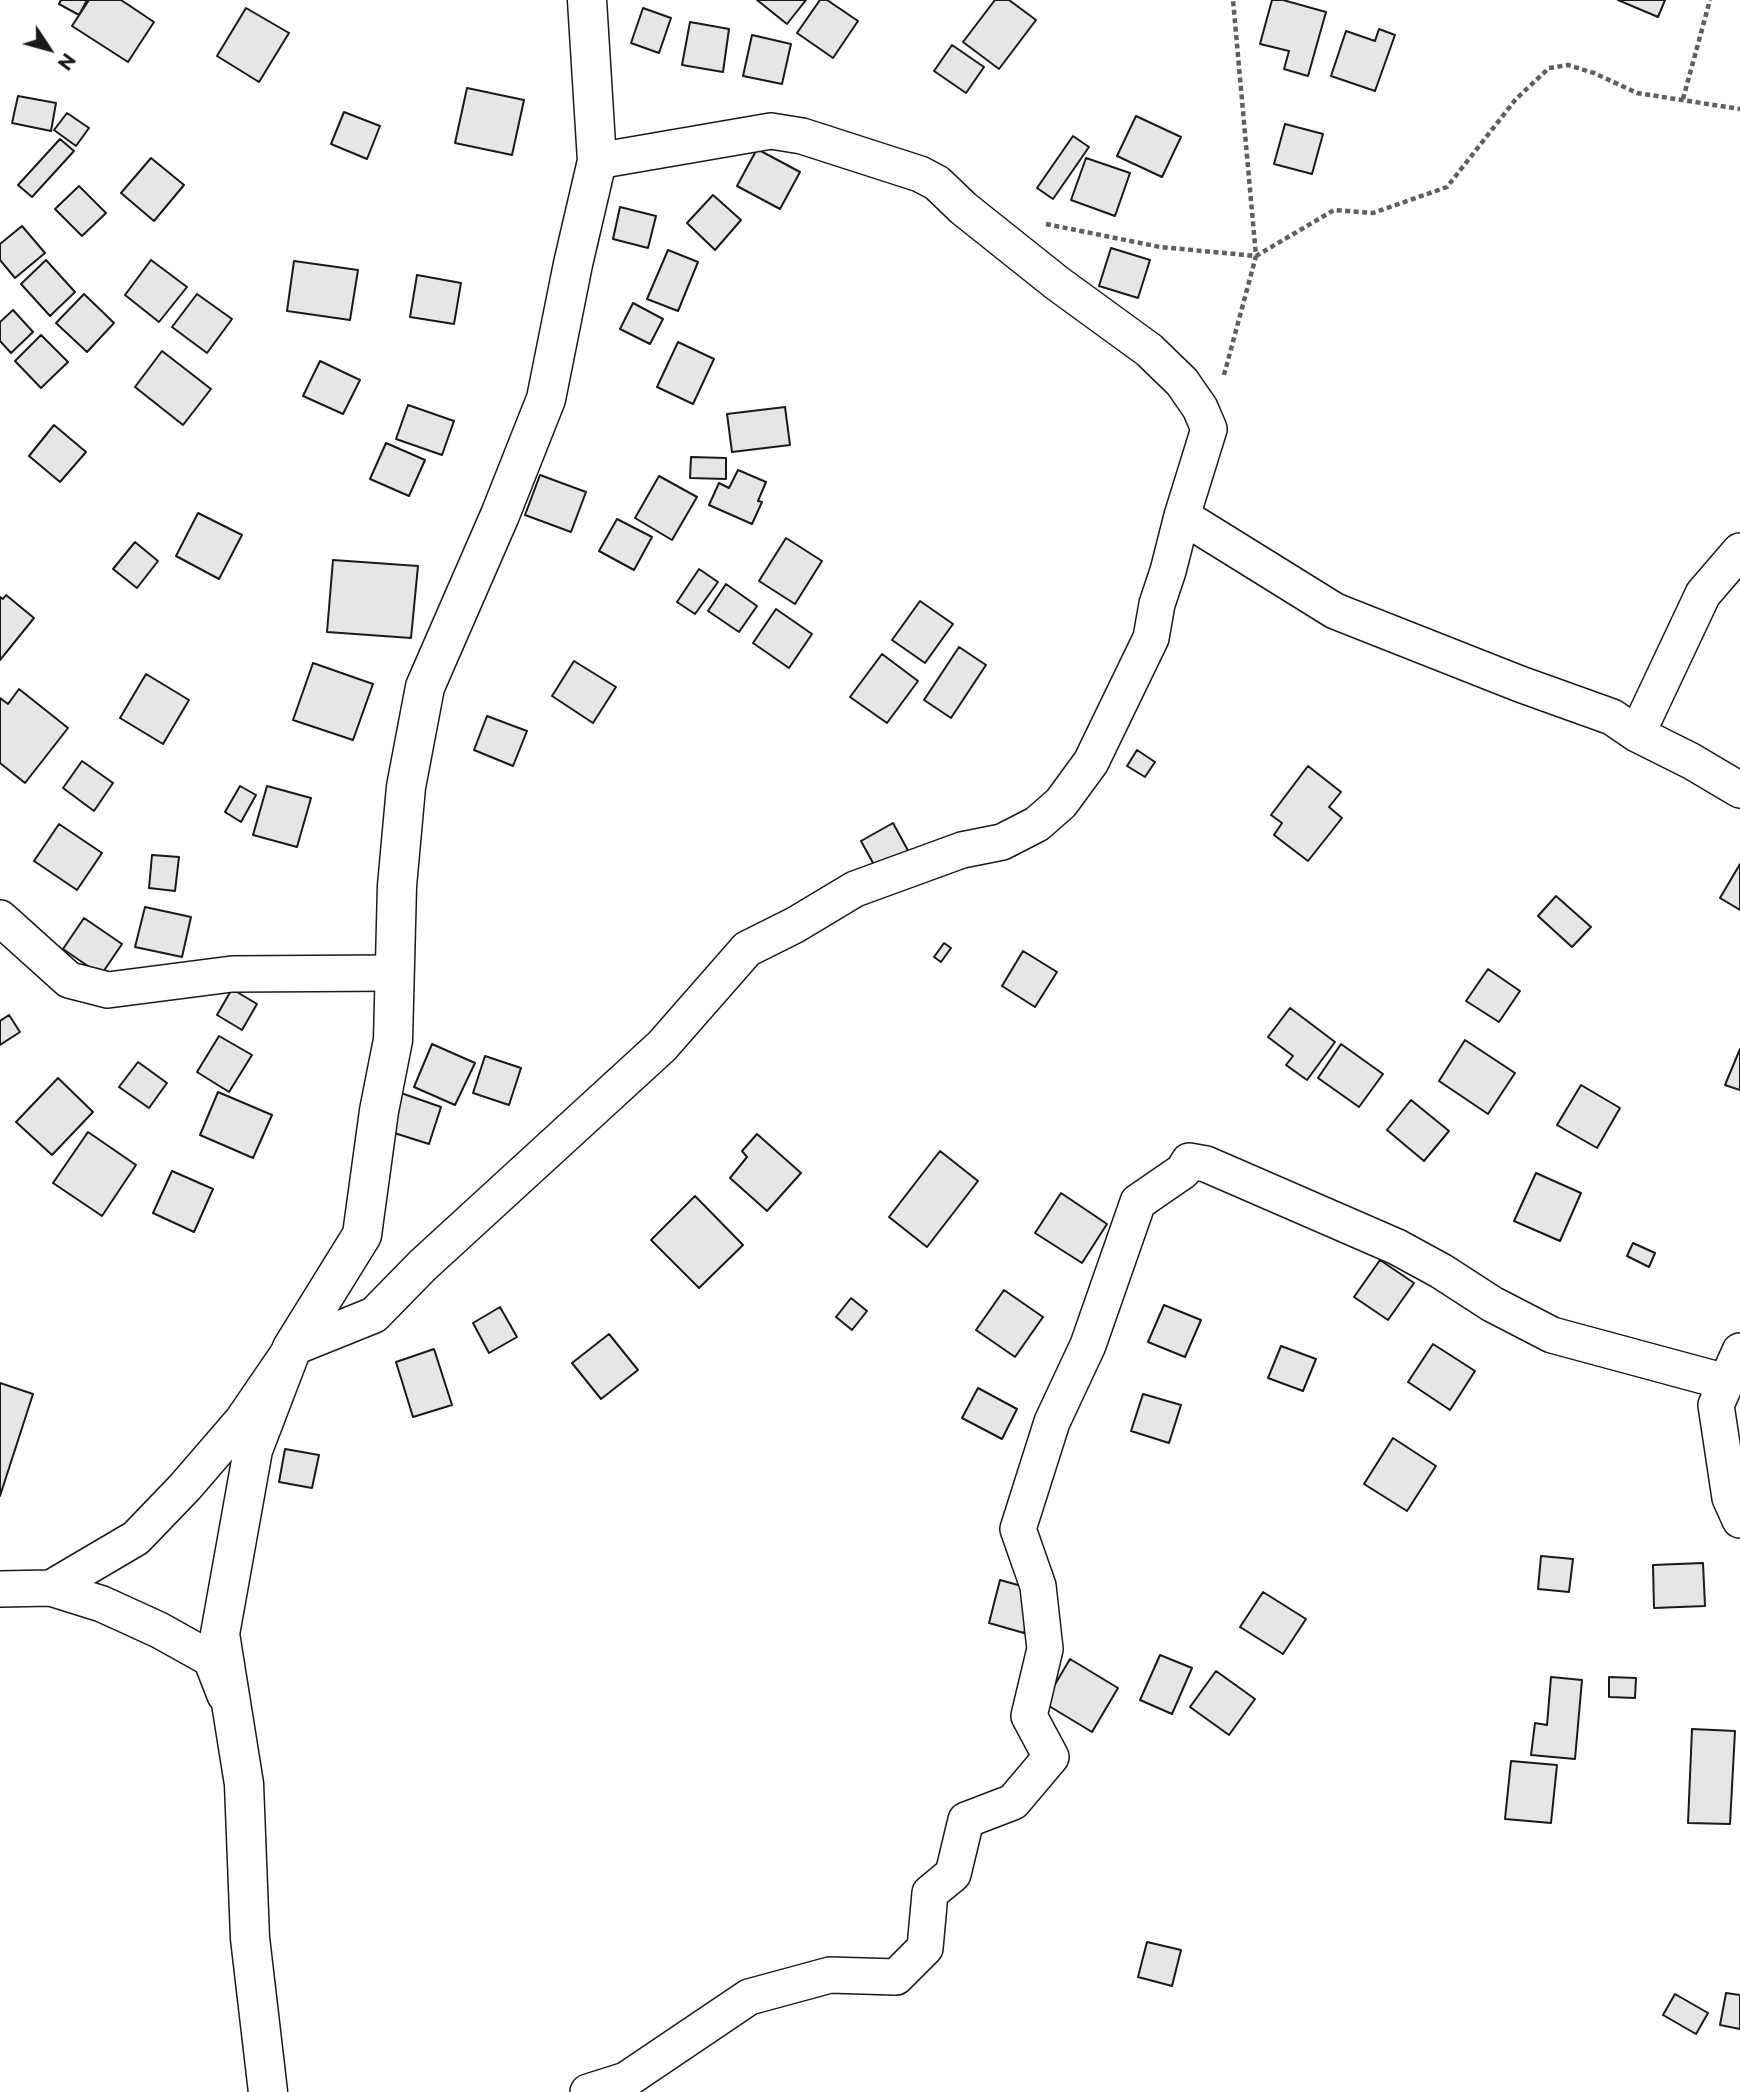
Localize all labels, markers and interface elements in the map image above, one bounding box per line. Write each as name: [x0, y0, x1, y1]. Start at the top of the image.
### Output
north arrow: [14, 14, 84, 84]
text: N: [53, 49, 80, 75]

